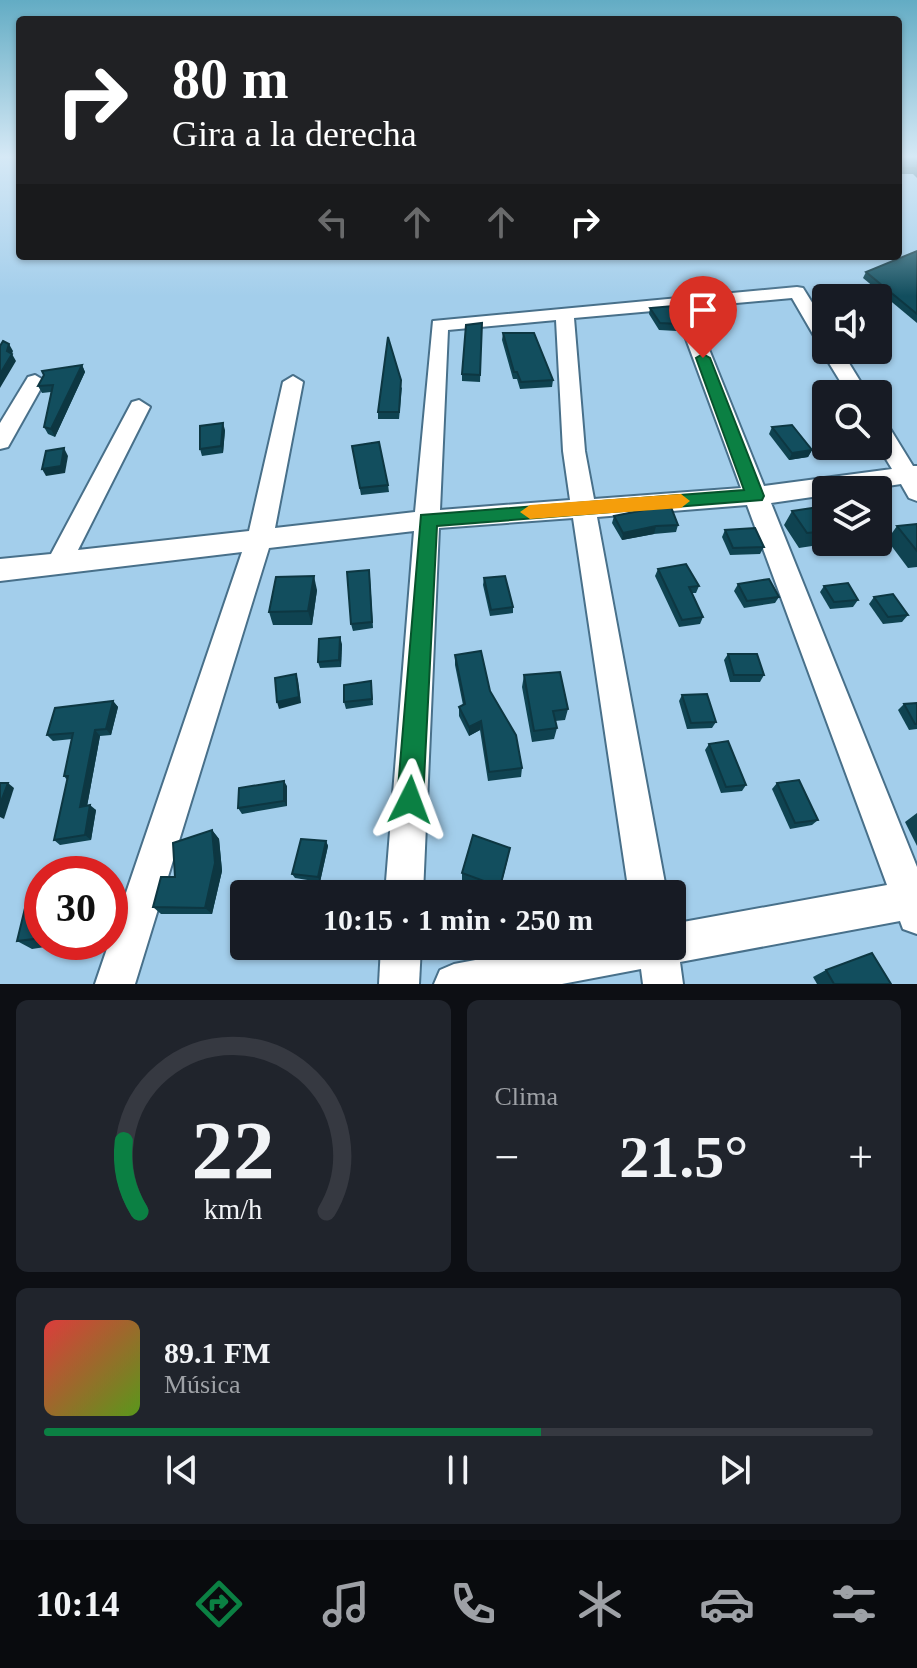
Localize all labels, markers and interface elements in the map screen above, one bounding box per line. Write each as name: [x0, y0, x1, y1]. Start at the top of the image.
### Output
icon: right: [40, 48, 144, 152]
text: 80 m: [172, 48, 289, 110]
text: Gira a la derecha: [172, 114, 417, 154]
icon: left: [311, 200, 355, 244]
icon: ahead: [395, 200, 439, 244]
icon: ahead: [479, 200, 523, 244]
icon: right: [563, 200, 607, 244]
pin: [669, 276, 737, 358]
map controls: [812, 284, 892, 556]
button: sound: [812, 284, 892, 364]
icon: arrive: [681, 288, 725, 332]
button: search: [812, 380, 892, 460]
button: layers: [812, 476, 892, 556]
position arrow: [368, 758, 452, 842]
speed limit sign: 30: [24, 856, 128, 960]
text: 10:15 · 1 min · 250 m: [323, 903, 593, 936]
text: Clima: [495, 1082, 558, 1111]
text: 22: [192, 1104, 275, 1196]
text: 21.5°: [619, 1124, 748, 1190]
text: −: [495, 1133, 519, 1182]
text: +: [848, 1133, 873, 1182]
text: km/h: [204, 1194, 263, 1225]
text: 89.1 FM: [164, 1336, 271, 1369]
text: Música: [164, 1370, 241, 1399]
icon: previous: [160, 1448, 204, 1492]
icon: pause: [436, 1448, 480, 1492]
icon: next: [713, 1448, 757, 1492]
icon: directions: [191, 1576, 247, 1632]
icon: music: [318, 1576, 374, 1632]
icon: phone: [445, 1576, 501, 1632]
icon: climate: [572, 1576, 628, 1632]
icon: car: [699, 1576, 755, 1632]
icon: filters: [826, 1576, 882, 1632]
text: 10:14: [36, 1584, 120, 1624]

